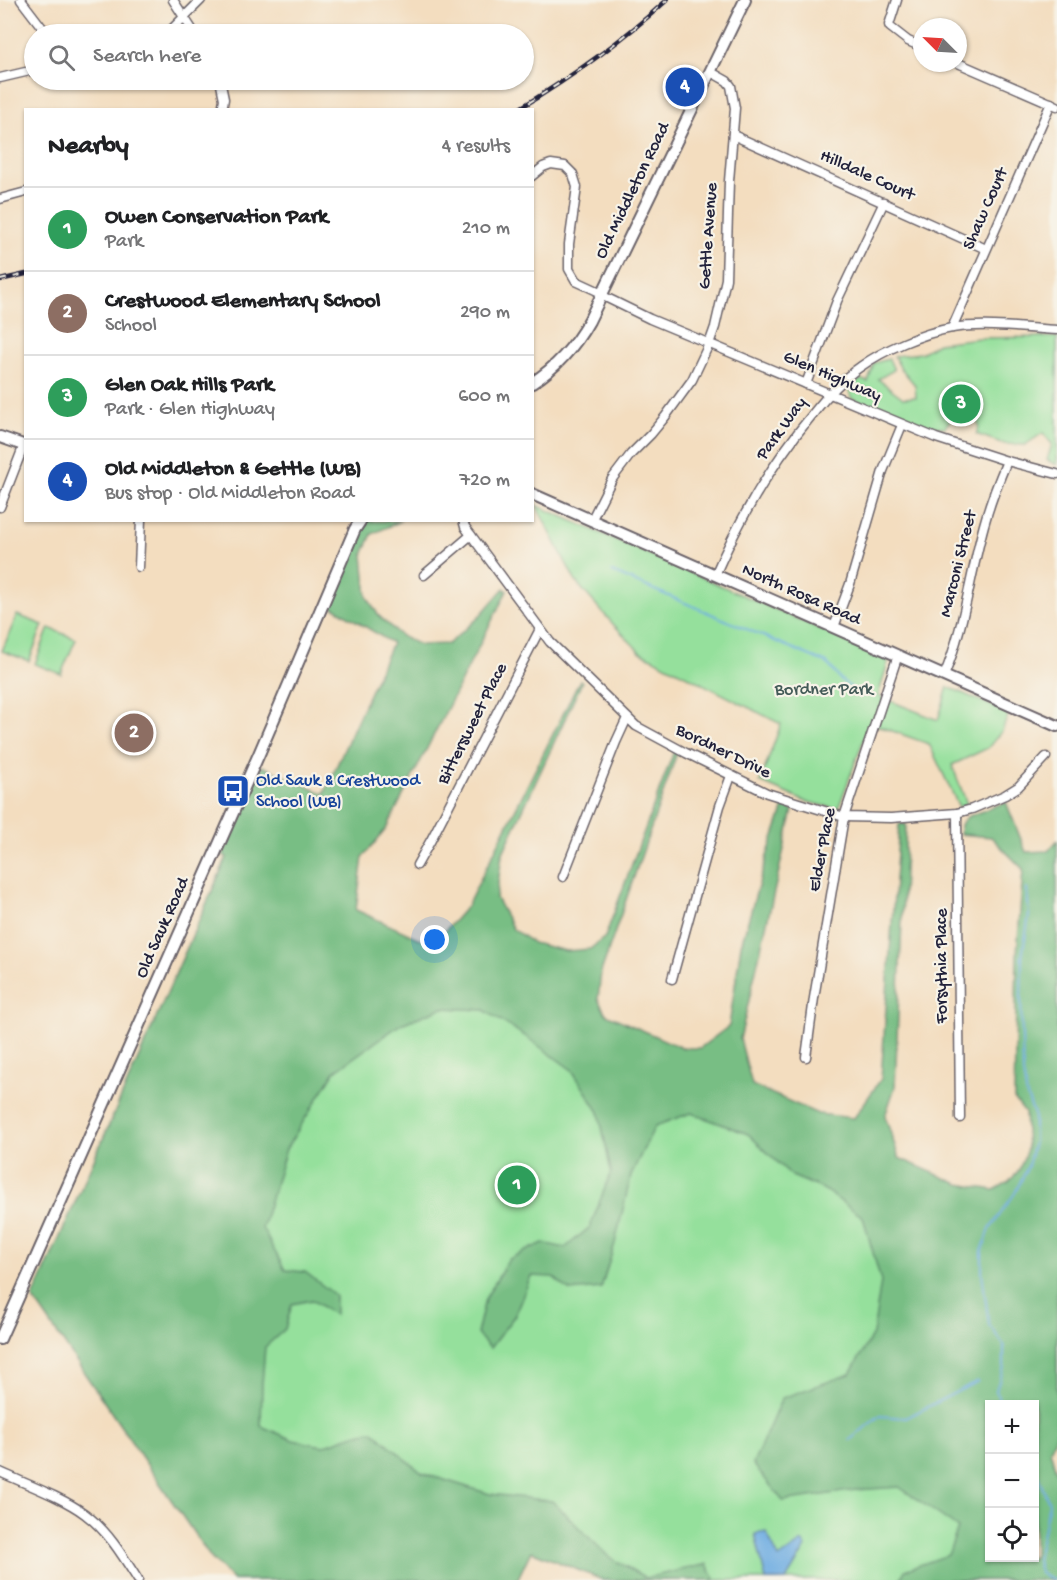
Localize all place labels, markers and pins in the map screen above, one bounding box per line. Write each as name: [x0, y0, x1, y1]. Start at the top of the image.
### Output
pin: 4: [666, 64, 704, 110]
pin: 3: [942, 382, 980, 426]
pin: 2: [114, 710, 154, 756]
place label: Old Sauk & Crestwood School (WB): [256, 771, 421, 813]
bus stop icon: Old Sauk & Crestwood School (WB): [215, 773, 251, 809]
pin: 1: [498, 1162, 536, 1208]

